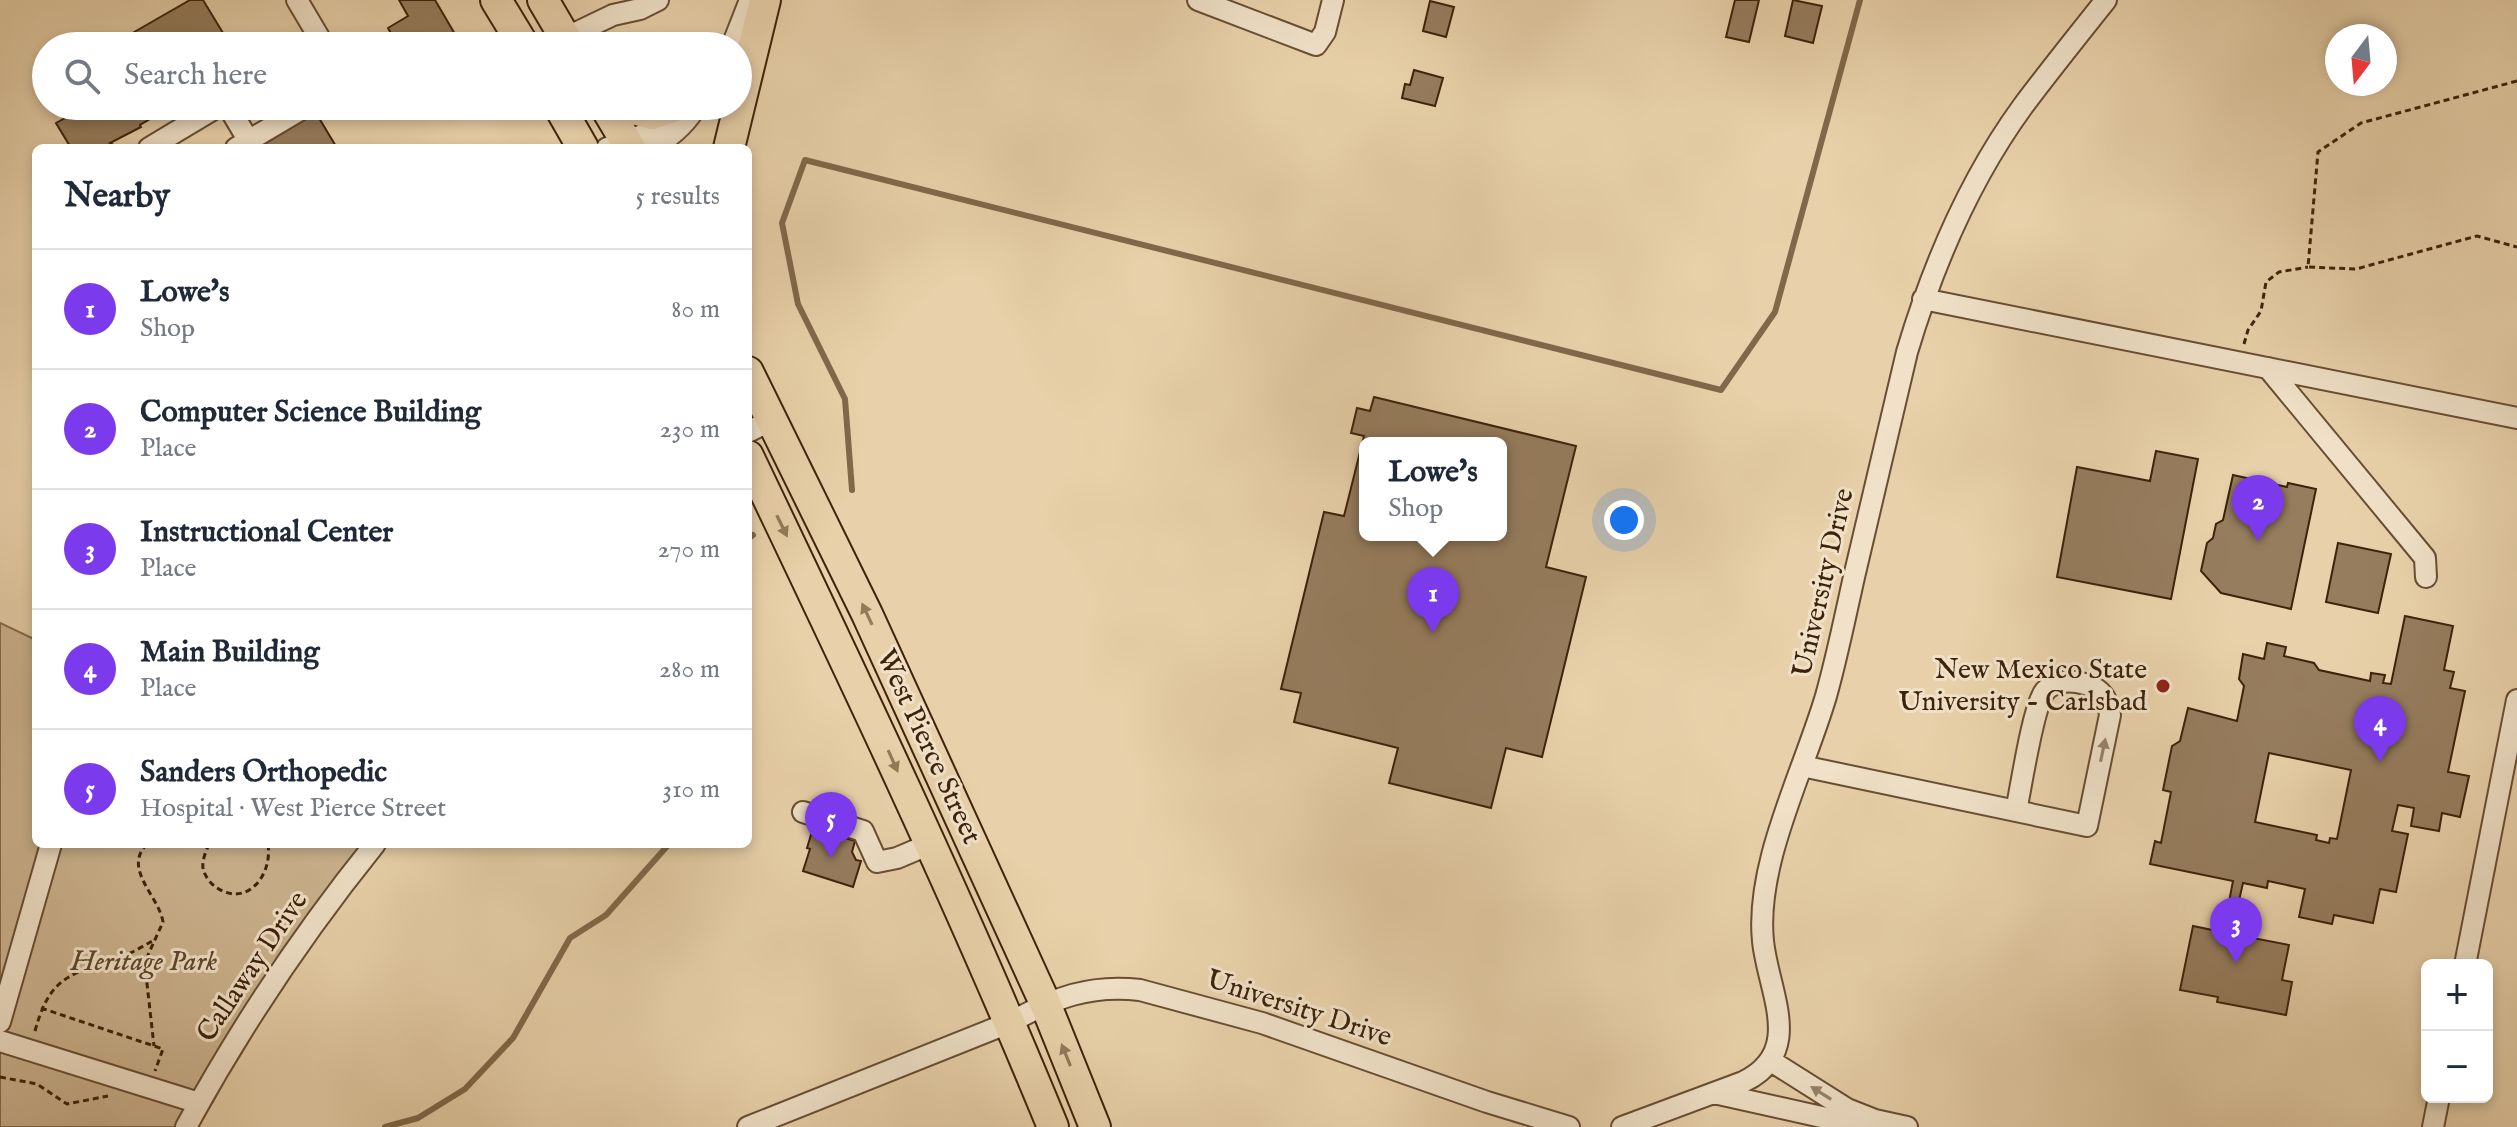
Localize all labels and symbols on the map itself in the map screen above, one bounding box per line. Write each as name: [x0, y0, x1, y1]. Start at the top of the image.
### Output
north arrow: [2325, 24, 2397, 96]
pin: 2: [2232, 475, 2284, 541]
street label: University Drive: [1785, 485, 1863, 681]
your location: [1604, 500, 1644, 540]
one-way arrow: [775, 515, 789, 538]
pin: 1: [1407, 567, 1459, 633]
one-way arrow: [860, 602, 874, 625]
street label: West Pierce Street: [868, 644, 989, 850]
place label: New Mexico State University - Carlsbad: [1899, 653, 2147, 720]
marker: New Mexico State University - Carlsbad: [2154, 677, 2172, 695]
pin: 4: [2354, 696, 2406, 762]
one-way arrow: [2097, 737, 2110, 762]
one-way arrow: [886, 750, 899, 773]
pin: 5: [805, 792, 857, 858]
street label: Callaway Drive: [190, 885, 316, 1049]
pin: 3: [2210, 897, 2262, 963]
park label: Heritage Park: [70, 945, 217, 980]
street label: University Drive: [1202, 963, 1396, 1055]
one-way arrow: [1059, 1043, 1072, 1067]
one-way arrow: [1811, 1086, 1832, 1101]

